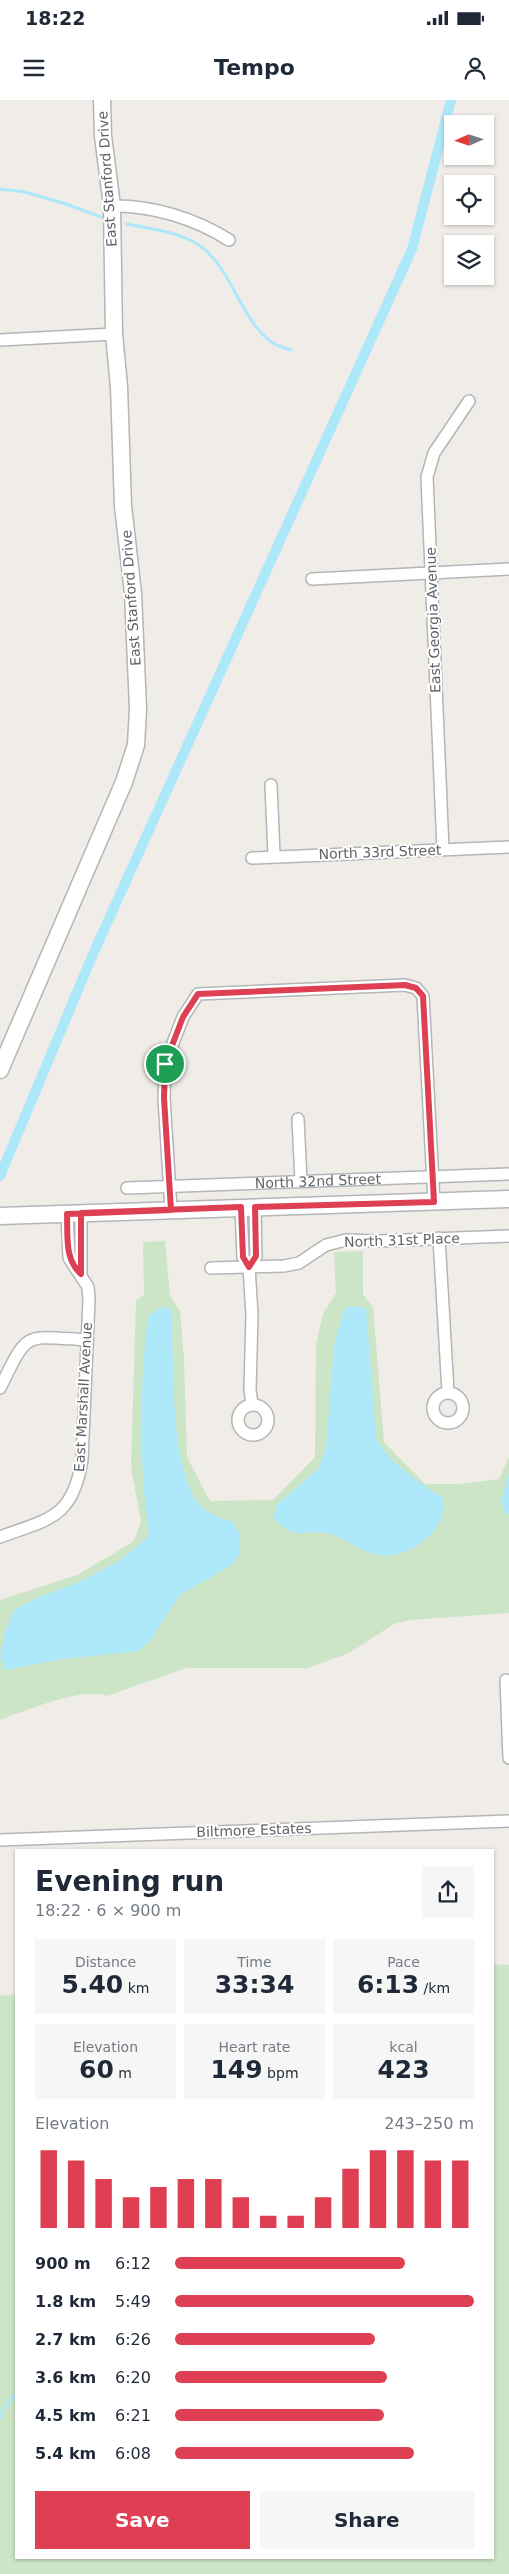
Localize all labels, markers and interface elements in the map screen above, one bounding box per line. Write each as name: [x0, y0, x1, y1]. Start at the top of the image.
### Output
text: 18:22: [25, 7, 85, 29]
icon: menu: [20, 54, 48, 82]
icon: person: [461, 54, 489, 82]
text: Tempo: [214, 55, 295, 80]
street label: East Stanford Drive: [94, 111, 120, 247]
north arrow: [444, 115, 494, 165]
map controls: [444, 115, 494, 285]
button: locate: [444, 175, 494, 225]
button: layers: [444, 235, 494, 285]
street label: East Stanford Drive: [118, 530, 144, 666]
street label: East Georgia Avenue: [422, 547, 444, 693]
street label: North 33rd Street: [318, 842, 442, 862]
pin: [144, 1043, 186, 1085]
icon: arrive: [151, 1050, 179, 1078]
street label: North 32nd Street: [254, 1171, 382, 1191]
street label: North 31st Place: [344, 1230, 460, 1250]
street label: East Marshall Avenue: [71, 1322, 95, 1472]
street label: Biltmore Estates: [196, 1820, 312, 1840]
text: Evening run: [35, 1865, 224, 1898]
button: share: [422, 1866, 474, 1918]
text: 18:22 · 6 × 900 m: [35, 1901, 181, 1920]
text: Distance: [75, 1954, 136, 1970]
text: Time: [237, 1954, 272, 1970]
text: Pace: [387, 1954, 420, 1970]
text: 5.40: [62, 1970, 123, 1999]
text: 33:34: [215, 1970, 294, 1999]
text: 6:13: [357, 1970, 419, 1999]
text: km: [123, 1980, 149, 1996]
text: /km: [419, 1980, 450, 1996]
text: Elevation: [73, 2039, 138, 2055]
text: Heart rate: [219, 2039, 290, 2055]
text: kcal: [389, 2039, 418, 2055]
text: 60: [79, 2055, 114, 2084]
text: 149: [210, 2055, 263, 2084]
text: 423: [377, 2055, 430, 2084]
text: m: [114, 2065, 132, 2081]
text: bpm: [263, 2065, 299, 2081]
text: Elevation: [35, 2114, 109, 2133]
text: 243–250 m: [384, 2114, 474, 2133]
text: 900 m: [35, 2254, 91, 2273]
text: 6:12: [115, 2254, 151, 2273]
text: 1.8 km: [35, 2292, 96, 2311]
text: 5:49: [115, 2292, 151, 2311]
text: 2.7 km: [35, 2330, 96, 2349]
text: 6:26: [115, 2330, 151, 2349]
text: 3.6 km: [35, 2368, 96, 2387]
text: 6:20: [115, 2368, 151, 2387]
text: 4.5 km: [35, 2406, 96, 2425]
text: 6:21: [115, 2406, 151, 2425]
text: 5.4 km: [35, 2444, 96, 2463]
text: 6:08: [115, 2444, 151, 2463]
button: Save: [35, 2491, 250, 2549]
button: Share: [260, 2491, 474, 2549]

